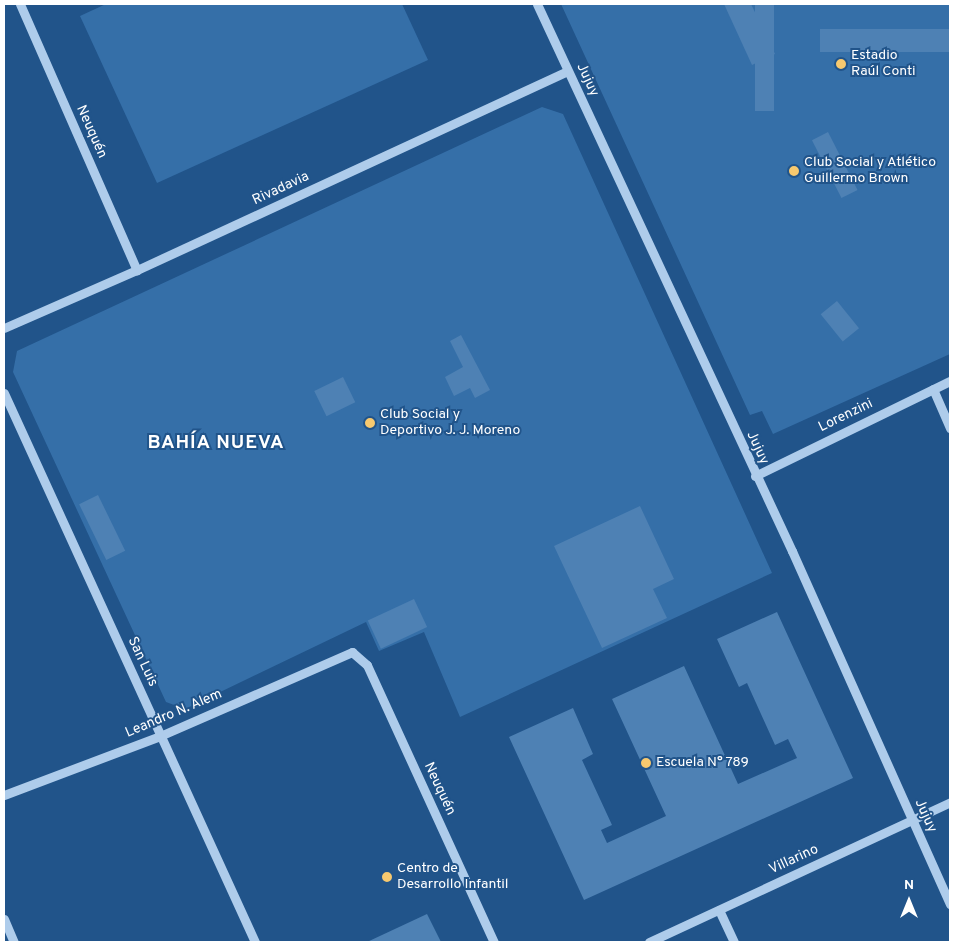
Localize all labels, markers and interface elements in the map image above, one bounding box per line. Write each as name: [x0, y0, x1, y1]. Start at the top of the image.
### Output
place label: Estadio Raúl Conti: [851, 48, 915, 80]
marker: Estadio Raúl Conti: [835, 58, 847, 70]
street label: Jujuy: [572, 61, 602, 99]
street label: Neuquén: [72, 103, 110, 161]
place label: Club Social y Atlético Guillermo Brown: [804, 155, 937, 188]
marker: Club Social y Atlético Guillermo Brown: [788, 165, 800, 177]
street label: Rivadavia: [250, 169, 312, 209]
street label: Lorenzini: [816, 396, 876, 436]
place label: Club Social y Deportivo J. J. Moreno: [380, 407, 520, 440]
marker: Club Social y Deportivo J. J. Moreno: [364, 417, 376, 429]
street label: Jujuy: [742, 429, 772, 467]
district label: BAHÍA NUEVA: [146, 433, 286, 455]
street label: San Luis: [123, 634, 161, 690]
street label: Leandro N. Alem: [123, 686, 225, 742]
place label: Escuela N° 789: [656, 755, 750, 771]
marker: Escuela N° 789: [640, 757, 652, 769]
street label: Neuquén: [419, 760, 459, 818]
street label: Jujuy: [910, 797, 940, 835]
street label: Villarino: [767, 841, 821, 879]
place label: Centro de Desarrollo Infantil: [397, 861, 508, 894]
marker: Centro de Desarrollo Infantil: [381, 871, 393, 883]
north arrow: [884, 876, 934, 926]
text: N: [904, 877, 914, 894]

